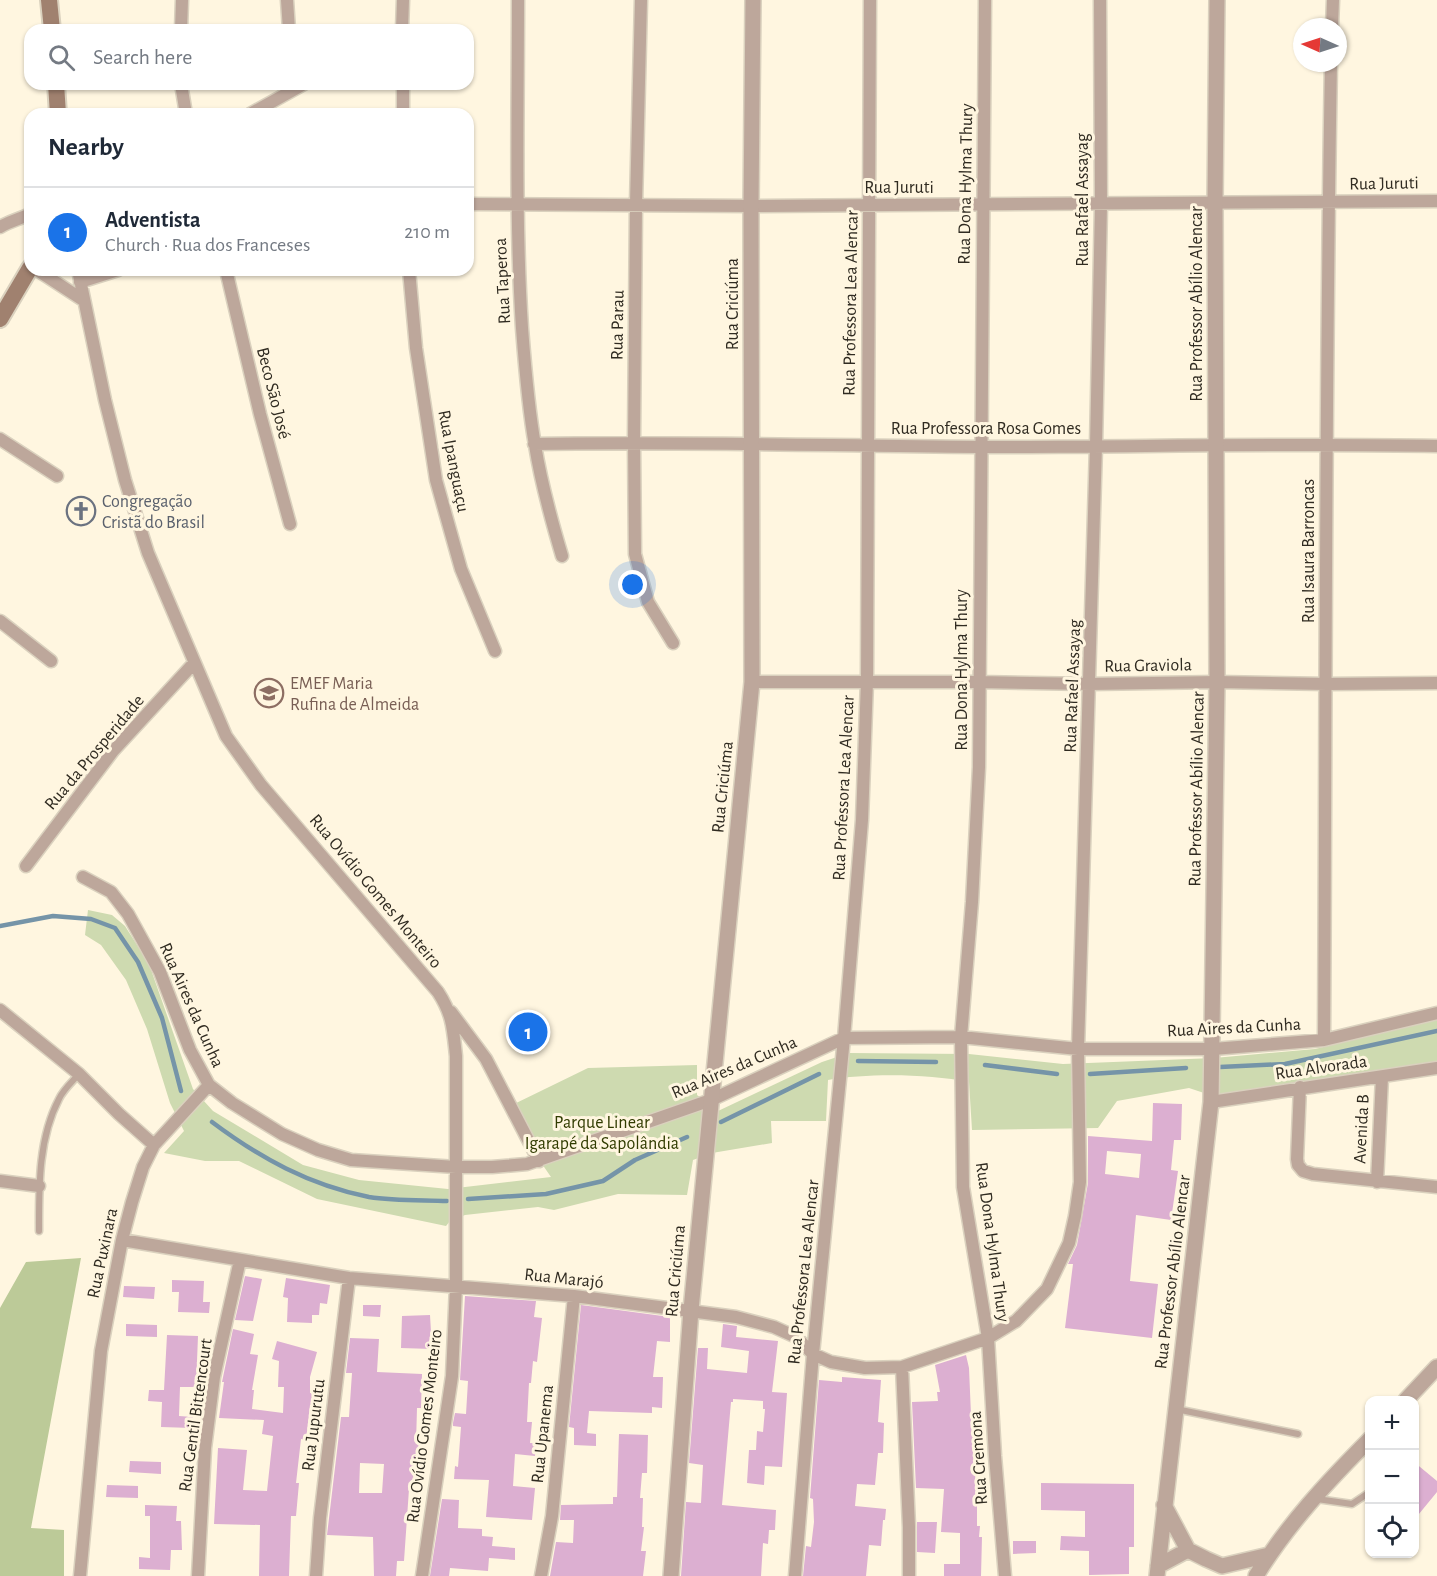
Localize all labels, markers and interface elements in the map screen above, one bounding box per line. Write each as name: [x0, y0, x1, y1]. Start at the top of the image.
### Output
north arrow: [1293, 18, 1347, 72]
search box: [24, 24, 474, 90]
icon: search: [45, 41, 78, 74]
text: Search here: [93, 46, 192, 68]
street label: Rua Dona Hylma Thury: [956, 103, 976, 265]
street label: Rua Rafael Assayag: [1074, 133, 1092, 267]
text: Nearby: [48, 134, 124, 160]
street label: Rua Juruti: [1349, 174, 1419, 194]
street label: Rua Juruti: [864, 179, 934, 197]
street label: Rua Professor Abílio Alencar: [1188, 206, 1206, 402]
text: Adventista: [105, 209, 201, 231]
street label: Rua Professora Lea Alencar: [840, 210, 862, 396]
text: 1: [64, 222, 71, 242]
text: 210 m: [404, 222, 450, 242]
text: Church · Rua dos Franceses: [105, 235, 310, 255]
street label: Rua Taperoa: [492, 237, 514, 325]
street label: Rua Criciúma: [724, 258, 742, 350]
street label: Rua Parau: [608, 290, 628, 360]
street label: Beco São José: [253, 346, 293, 441]
street label: Rua Ipanguaçu: [434, 408, 472, 514]
street label: Rua Professora Rosa Gomes: [891, 420, 1081, 438]
street label: Rua Isaura Barroncas: [1300, 479, 1318, 623]
place label: Congregação Cristã do Brasil: [102, 493, 205, 532]
church icon: Congregação Cristã do Brasil: [65, 495, 97, 527]
your location: [618, 570, 647, 599]
street label: Rua Dona Hylma Thury: [953, 589, 971, 751]
street label: Rua Rafael Assayag: [1062, 619, 1084, 753]
street label: Rua Graviola: [1104, 656, 1192, 676]
place label: EMEF Maria Rufina de Almeida: [290, 675, 419, 714]
school or university icon: EMEF Maria Rufina de Almeida: [253, 677, 285, 709]
street label: Rua Professor Abílio Alencar: [1186, 691, 1208, 887]
street label: Rua da Prosperidade: [42, 692, 148, 814]
street label: Rua Professora Lea Alencar: [830, 695, 858, 881]
street label: Rua Criciúma: [709, 740, 737, 834]
street label: Rua Ovídio Gomes Monteiro: [306, 811, 445, 972]
street label: Rua Aires da Cunha: [156, 940, 227, 1070]
pin: 1: [508, 1010, 548, 1054]
street label: Rua Aires da Cunha: [1167, 1015, 1302, 1041]
street label: Rua Aires da Cunha: [669, 1033, 800, 1102]
street label: Rua Alvorada: [1274, 1053, 1368, 1083]
street label: Avenida B: [1351, 1094, 1373, 1164]
park label: Parque Linear Igarapé da Sapolândia: [525, 1114, 679, 1153]
street label: Rua Dona Hylma Thury: [972, 1161, 1012, 1324]
street label: Rua Professor Abílio Alencar: [1152, 1174, 1194, 1370]
street label: Rua Professora Lea Alencar: [785, 1179, 823, 1365]
street label: Rua Puxinara: [85, 1206, 121, 1300]
street label: Rua Criciúma: [663, 1224, 689, 1318]
street label: Rua Marajó: [523, 1266, 605, 1292]
street label: Rua Ovídio Gomes Monteiro: [404, 1328, 446, 1524]
street label: Rua Gentil Bittencourt: [176, 1337, 216, 1493]
street label: Rua Jupurutu: [299, 1378, 329, 1472]
street label: Rua Upanema: [529, 1384, 557, 1484]
map controls: [1365, 1396, 1419, 1558]
button: +: [1365, 1396, 1419, 1450]
street label: Rua Cremona: [967, 1410, 991, 1505]
button: −: [1365, 1450, 1419, 1504]
button: locate: [1365, 1504, 1419, 1558]

